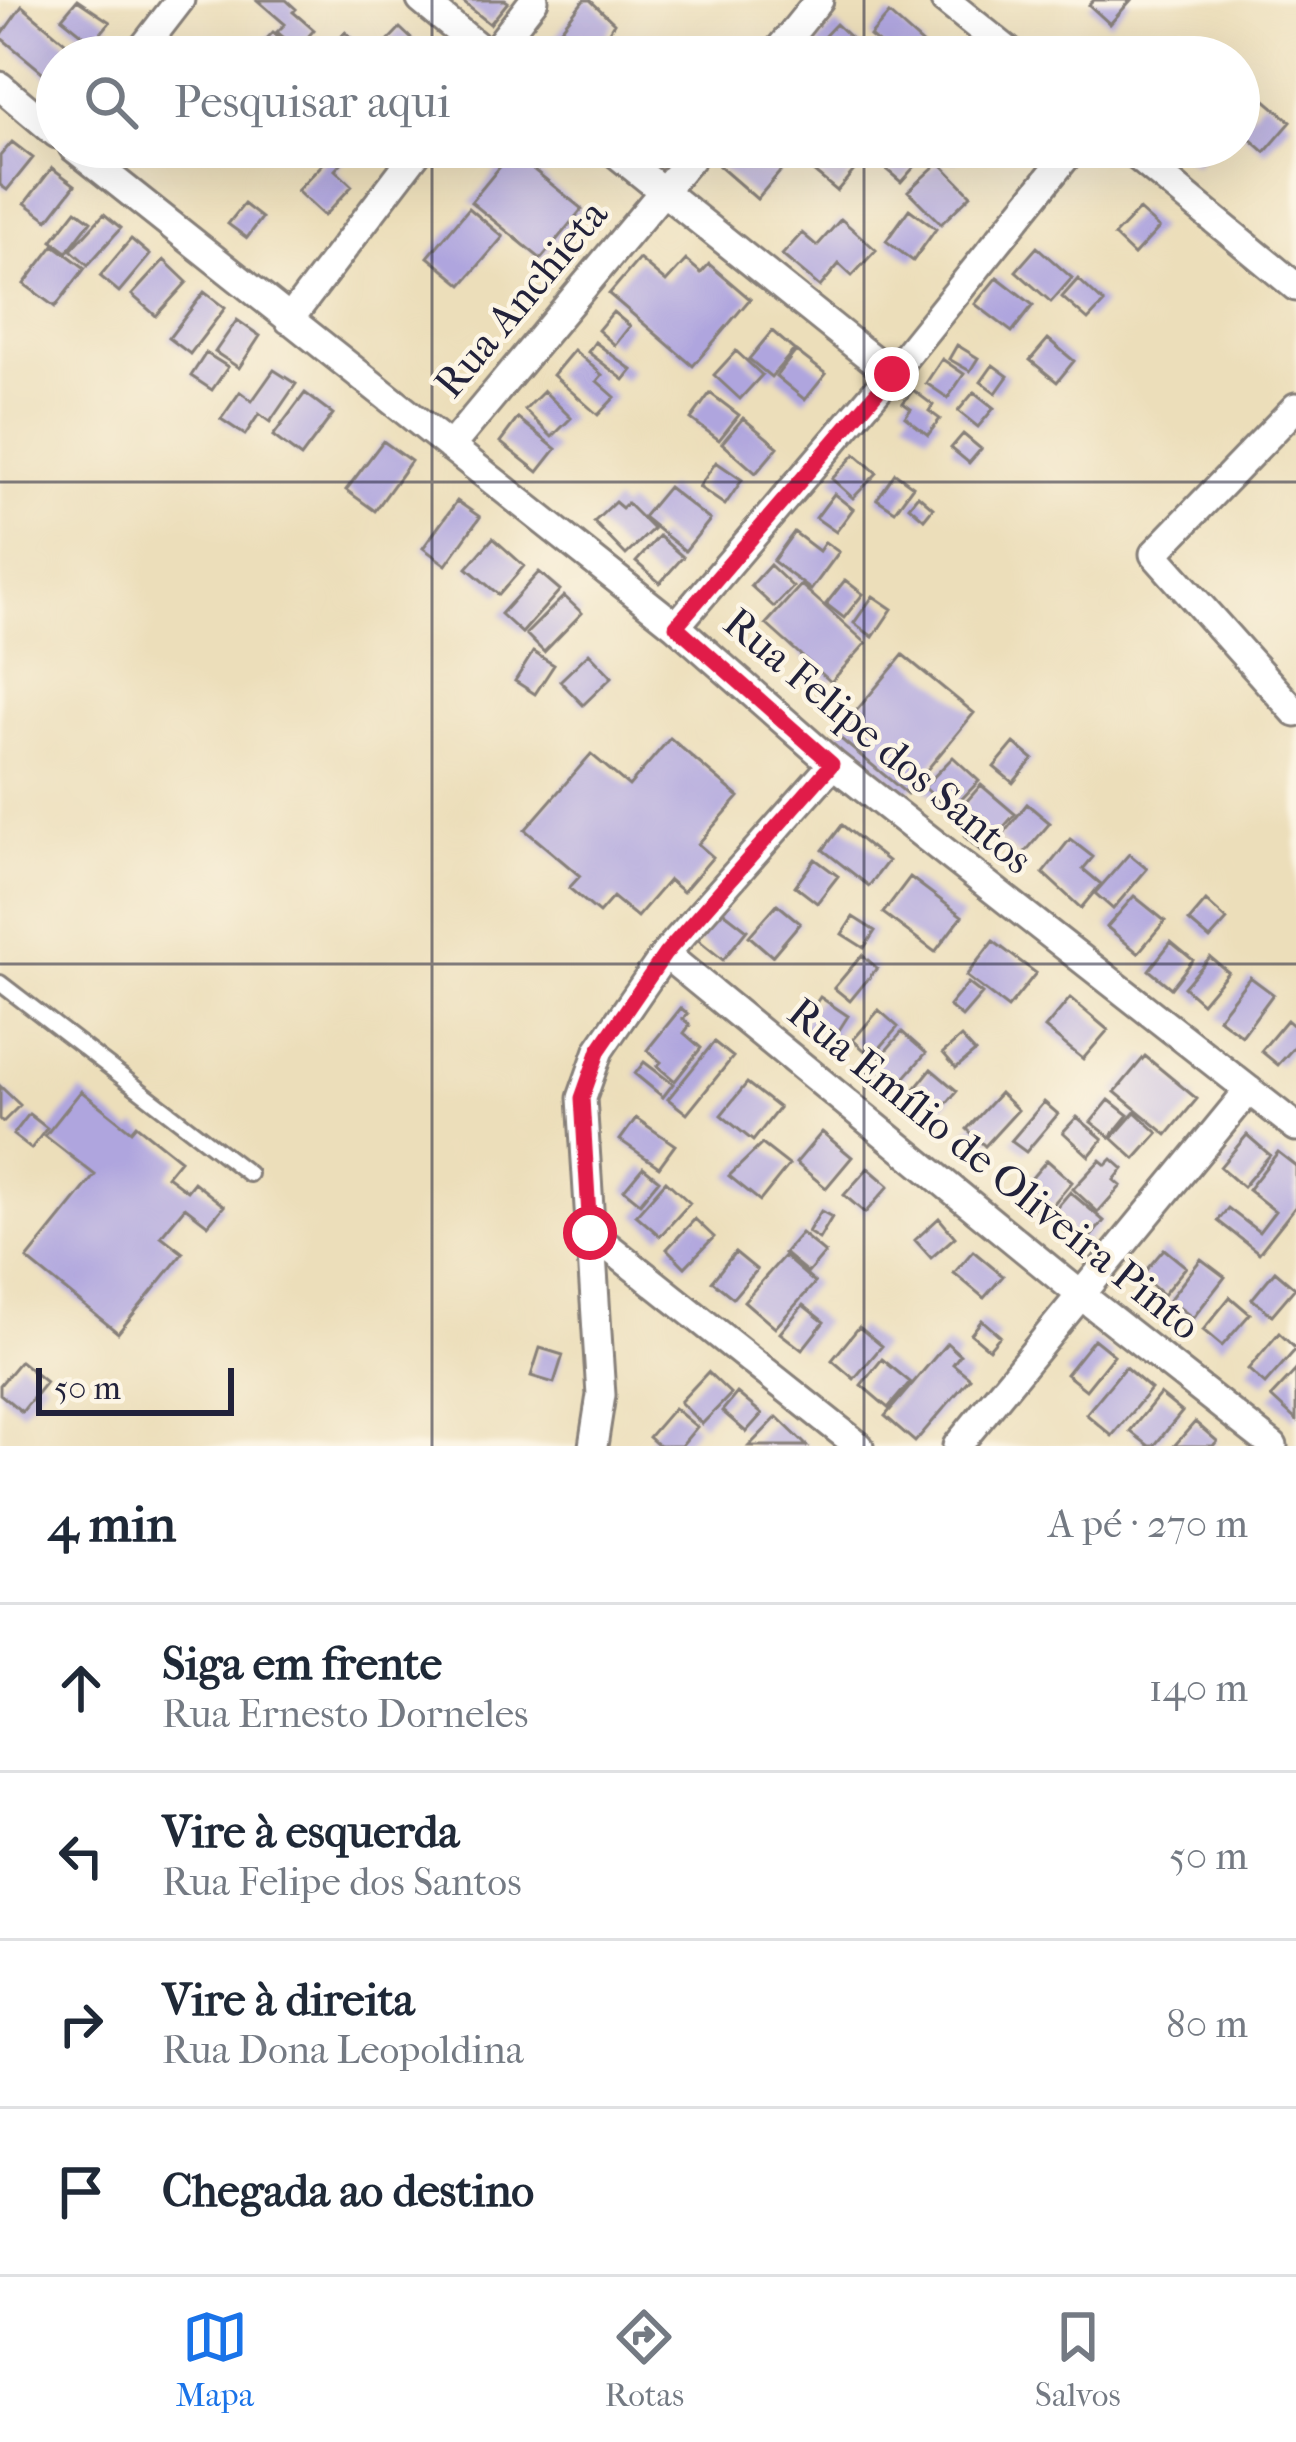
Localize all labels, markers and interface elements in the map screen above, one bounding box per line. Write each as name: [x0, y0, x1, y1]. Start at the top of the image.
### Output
search box: [36, 36, 1260, 168]
icon: search: [78, 69, 144, 135]
text: Pesquisar aqui: [174, 76, 450, 129]
street label: Rua Anchieta: [424, 190, 618, 408]
route end: [865, 347, 919, 401]
street label: Rua Felipe dos Santos: [714, 598, 1042, 884]
street label: Rua Emílio de Oliveira Pinto: [778, 988, 1210, 1351]
route start: [563, 1206, 617, 1260]
scale bar: [36, 1362, 234, 1415]
text: 50 m: [54, 1369, 121, 1408]
text: 4 min: [48, 1494, 176, 1554]
text: A pé · 270 m: [1048, 1501, 1248, 1547]
text: Siga em frente: [162, 1638, 442, 1691]
icon: ahead: [48, 1655, 114, 1721]
text: 140 m: [1149, 1665, 1248, 1711]
text: Rua Ernesto Dorneles: [162, 1691, 528, 1737]
text: Vire à esquerda: [162, 1806, 459, 1859]
icon: left: [48, 1823, 114, 1889]
text: 50 m: [1169, 1833, 1248, 1879]
text: Rua Felipe dos Santos: [162, 1859, 522, 1905]
text: Vire à direita: [162, 1974, 415, 2027]
icon: right: [48, 1991, 114, 2057]
text: 80 m: [1166, 2001, 1248, 2047]
text: Rua Dona Leopoldina: [162, 2027, 524, 2073]
icon: arrive: [48, 2159, 114, 2225]
text: Chegada ao destino: [162, 2165, 534, 2218]
tab: Mapa: [175, 2304, 254, 2415]
tab: Rotas: [605, 2304, 684, 2415]
tab: Salvos: [1035, 2304, 1121, 2415]

